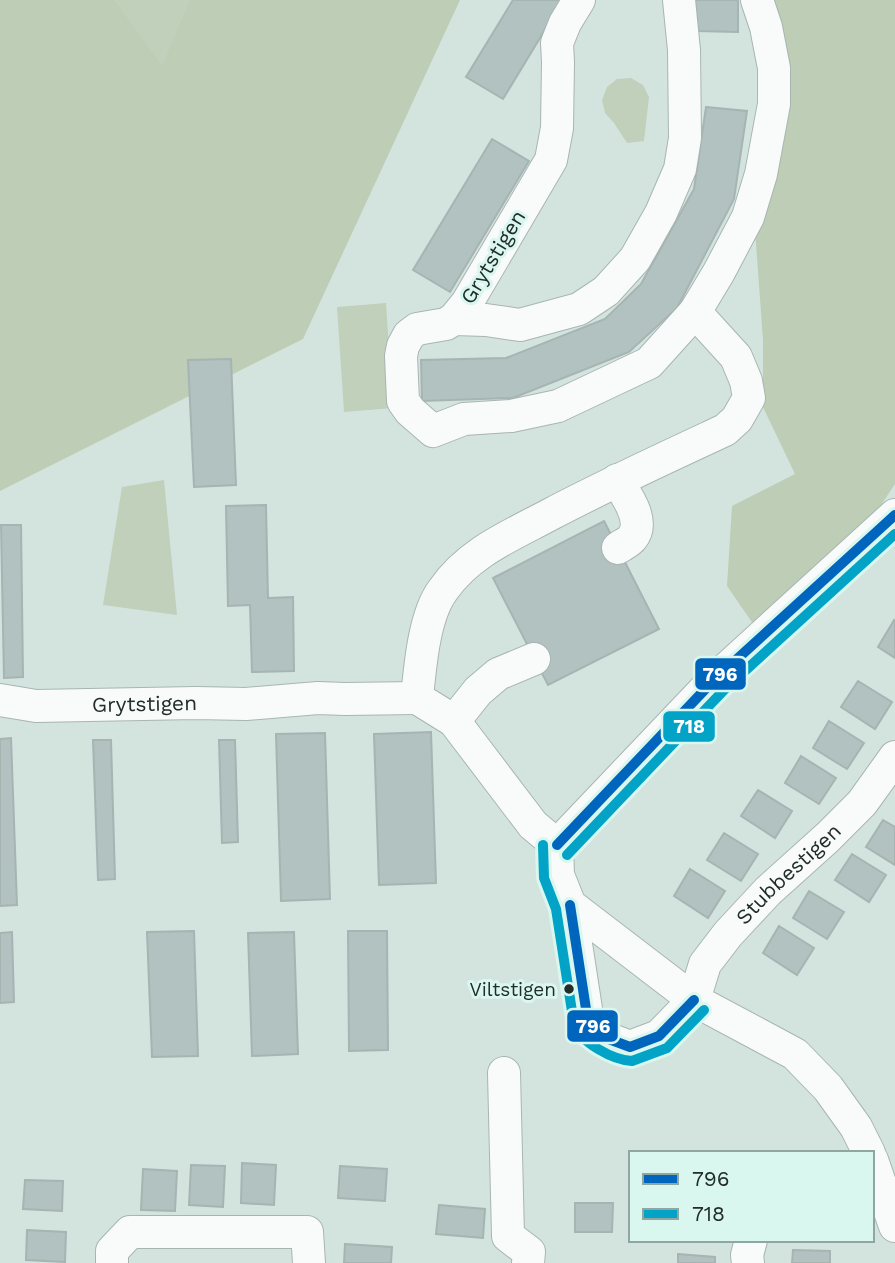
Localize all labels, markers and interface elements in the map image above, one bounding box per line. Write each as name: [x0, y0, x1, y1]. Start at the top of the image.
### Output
street label: Grytstigen: [455, 205, 530, 308]
line badge: 796: [694, 657, 747, 691]
text: 796: [703, 663, 738, 686]
street label: Grytstigen: [92, 690, 197, 717]
line badge: 718: [662, 710, 716, 743]
text: 718: [673, 715, 705, 738]
street label: Stubbestigen: [730, 818, 846, 929]
place label: Viltstigen: [469, 978, 556, 1001]
marker: Viltstigen: [562, 982, 576, 996]
line badge: 796: [566, 1009, 619, 1043]
text: 796: [576, 1015, 611, 1038]
legend: [629, 1151, 874, 1242]
text: 796: [692, 1166, 730, 1191]
text: 718: [692, 1201, 725, 1226]

